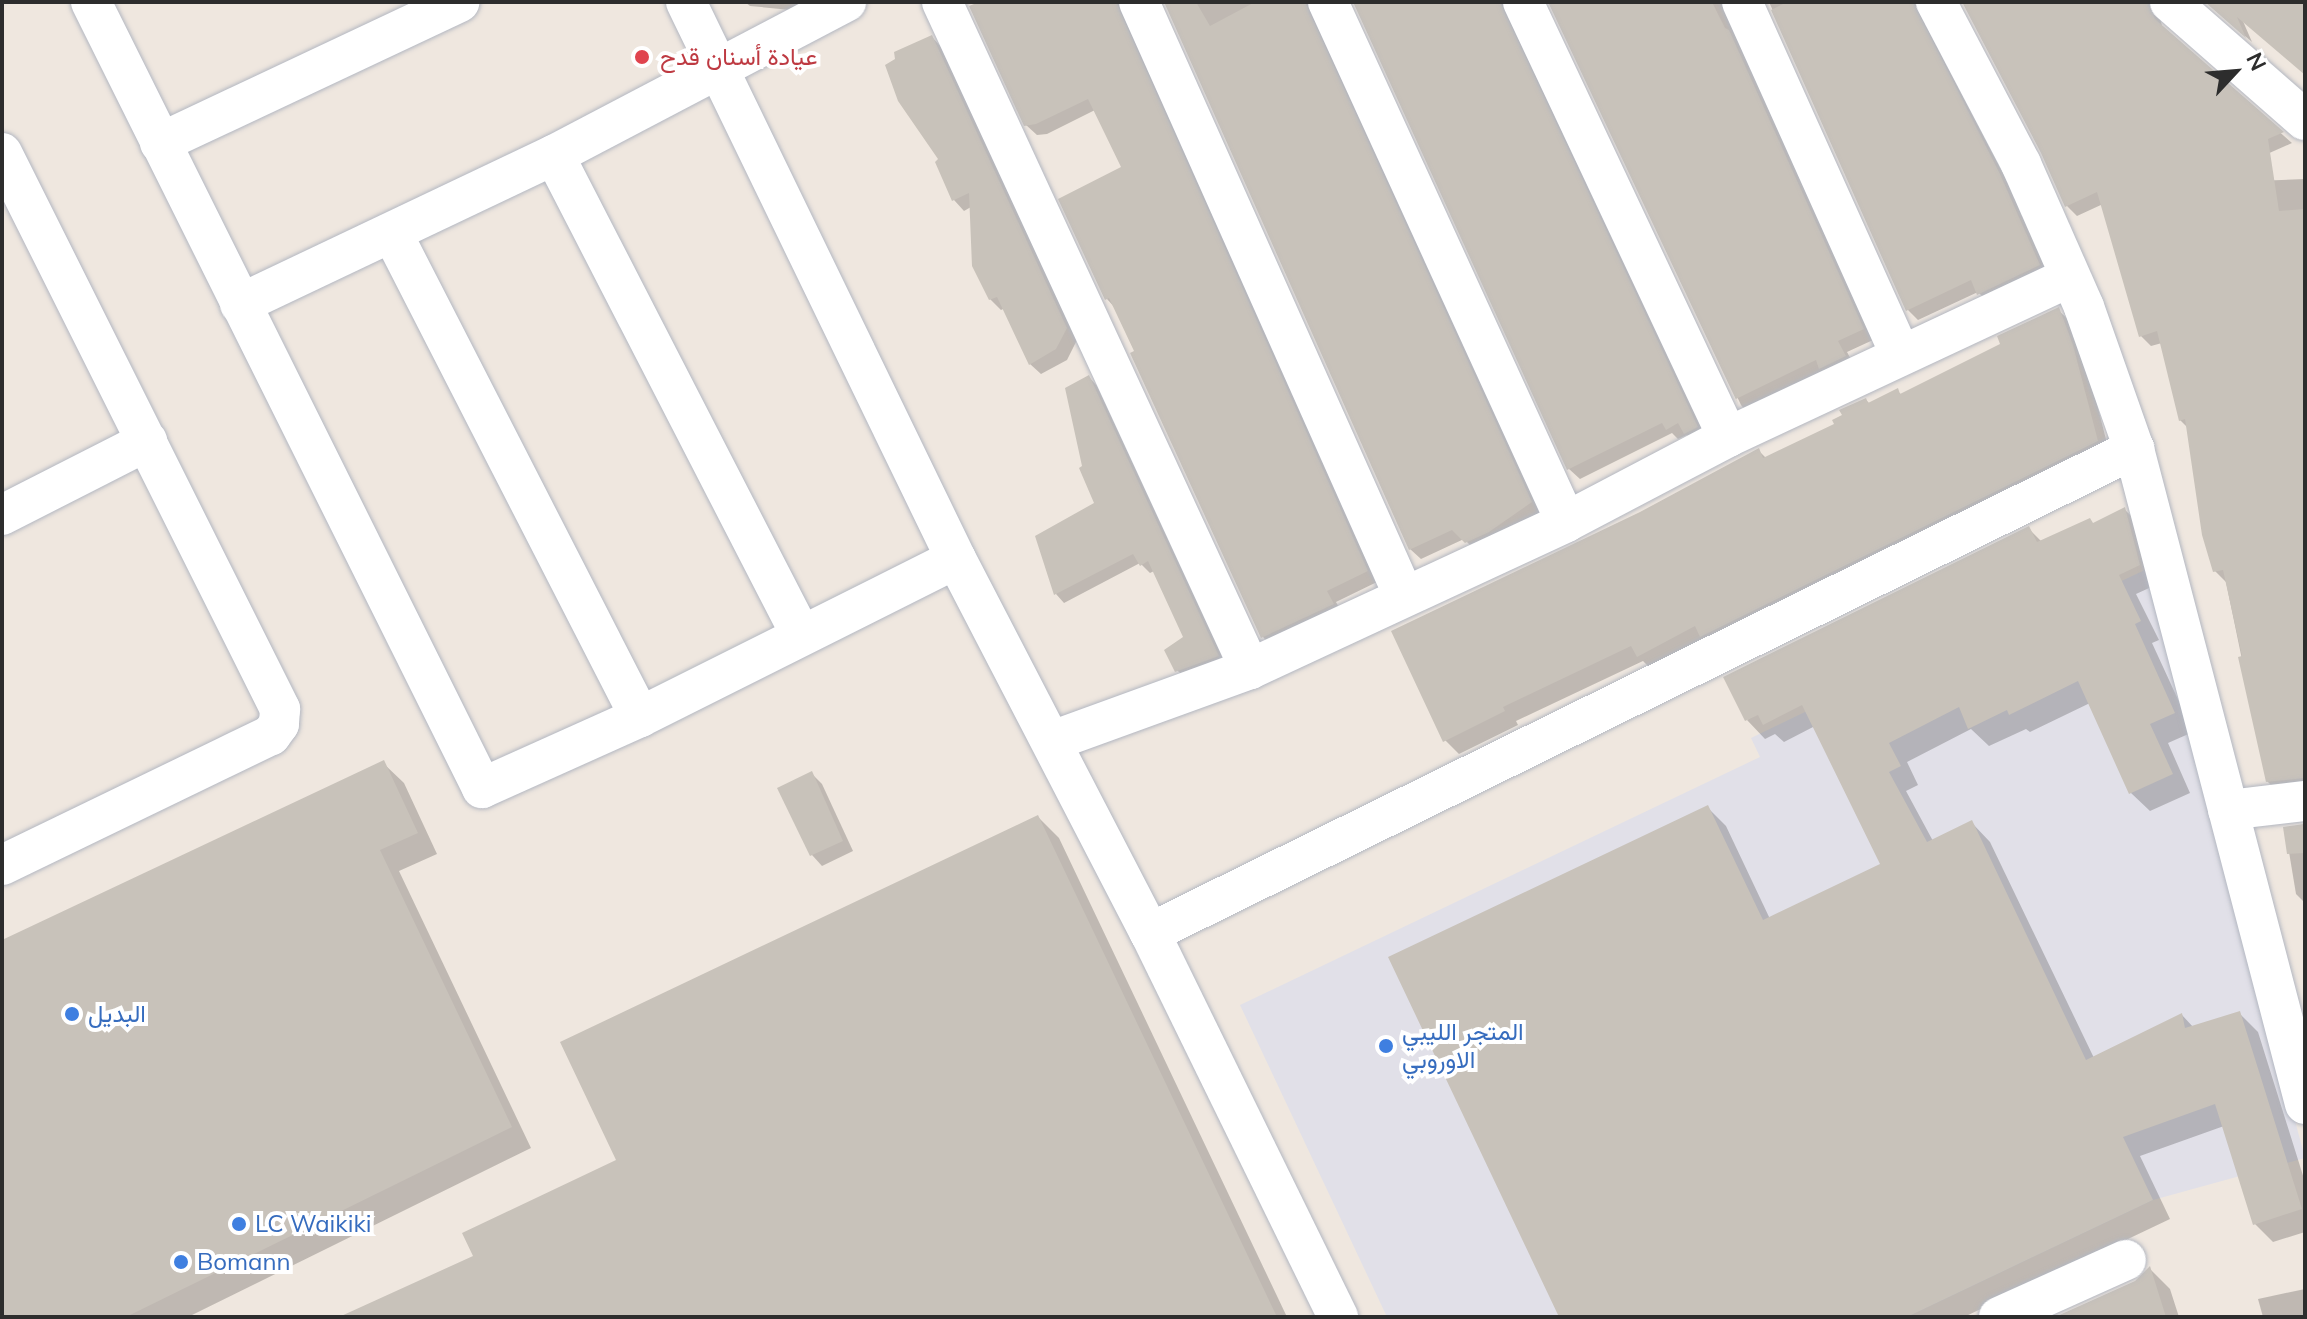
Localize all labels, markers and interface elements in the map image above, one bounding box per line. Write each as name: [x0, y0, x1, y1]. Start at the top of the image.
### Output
north arrow: [2195, 32, 2275, 112]
place label: عيادة أسنان قدح: [660, 43, 818, 71]
marker: عيادة أسنان قدح: [631, 46, 653, 68]
text: N: [2240, 48, 2273, 75]
place label: البديل: [88, 1000, 146, 1028]
marker: البديل: [63, 1005, 81, 1023]
place label: المتجر الليبي الاوروبي: [1402, 1018, 1524, 1074]
marker: المتجر الليبي الاوروبي: [1377, 1037, 1395, 1055]
place label: LC Waikiki: [255, 1210, 371, 1238]
marker: LC Waikiki: [230, 1215, 248, 1233]
place label: Bomann: [197, 1248, 291, 1276]
marker: Bomann: [172, 1253, 190, 1271]

